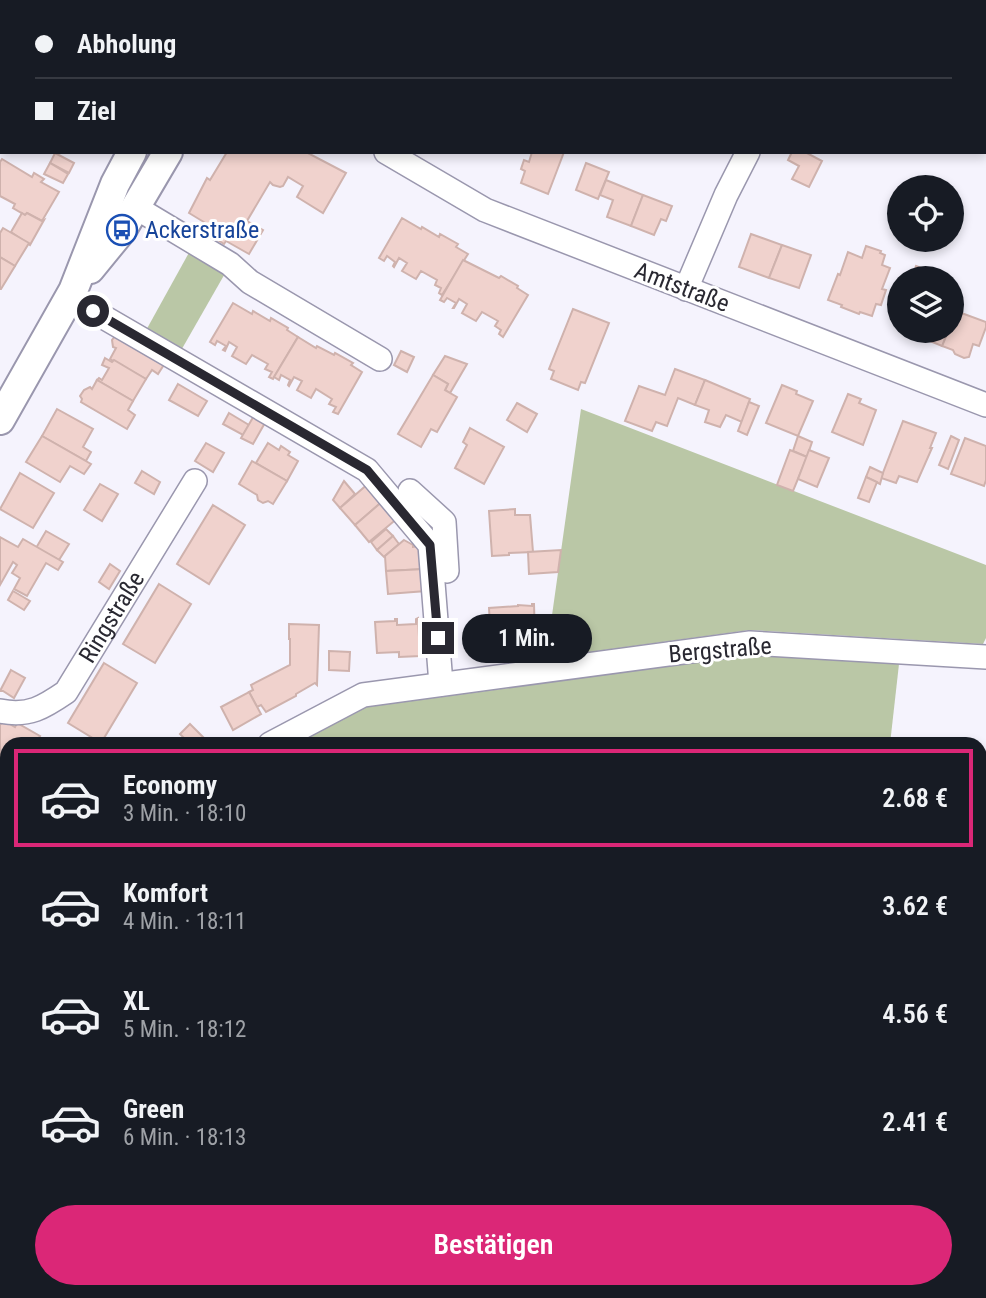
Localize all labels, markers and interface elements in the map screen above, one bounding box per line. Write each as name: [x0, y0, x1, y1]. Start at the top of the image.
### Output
text: Abholung: [77, 29, 176, 59]
text: Ziel: [77, 96, 116, 126]
map controls: [887, 175, 964, 343]
button: locate: [887, 175, 964, 252]
bus stop icon: Ackerstraße: [105, 213, 139, 247]
place label: Ackerstraße: [145, 216, 259, 244]
street label: Amtstraße: [631, 256, 733, 318]
button: layers: [887, 266, 964, 343]
route start: [77, 295, 109, 327]
street label: Ringstraße: [73, 566, 150, 668]
callout: 1 Min.: [462, 614, 592, 662]
route end: [422, 622, 454, 654]
text: 1 Min.: [498, 625, 556, 652]
street label: Bergstraße: [667, 632, 773, 668]
icon: car: [39, 767, 102, 830]
text: Economy: [123, 770, 217, 800]
text: 2.68 €: [882, 783, 948, 813]
text: 3 Min. · 18:10: [123, 800, 246, 827]
icon: car: [39, 875, 102, 938]
text: Komfort: [123, 878, 208, 908]
text: 3.62 €: [882, 891, 948, 921]
text: 4 Min. · 18:11: [123, 908, 246, 935]
icon: car: [39, 983, 102, 1046]
text: XL: [123, 986, 150, 1016]
text: 4.56 €: [882, 999, 948, 1029]
text: 5 Min. · 18:12: [123, 1016, 246, 1043]
icon: car: [39, 1091, 102, 1154]
text: Green: [123, 1094, 184, 1124]
text: 2.41 €: [882, 1107, 948, 1137]
text: 6 Min. · 18:13: [123, 1124, 246, 1151]
button: Bestätigen: [35, 1205, 952, 1285]

